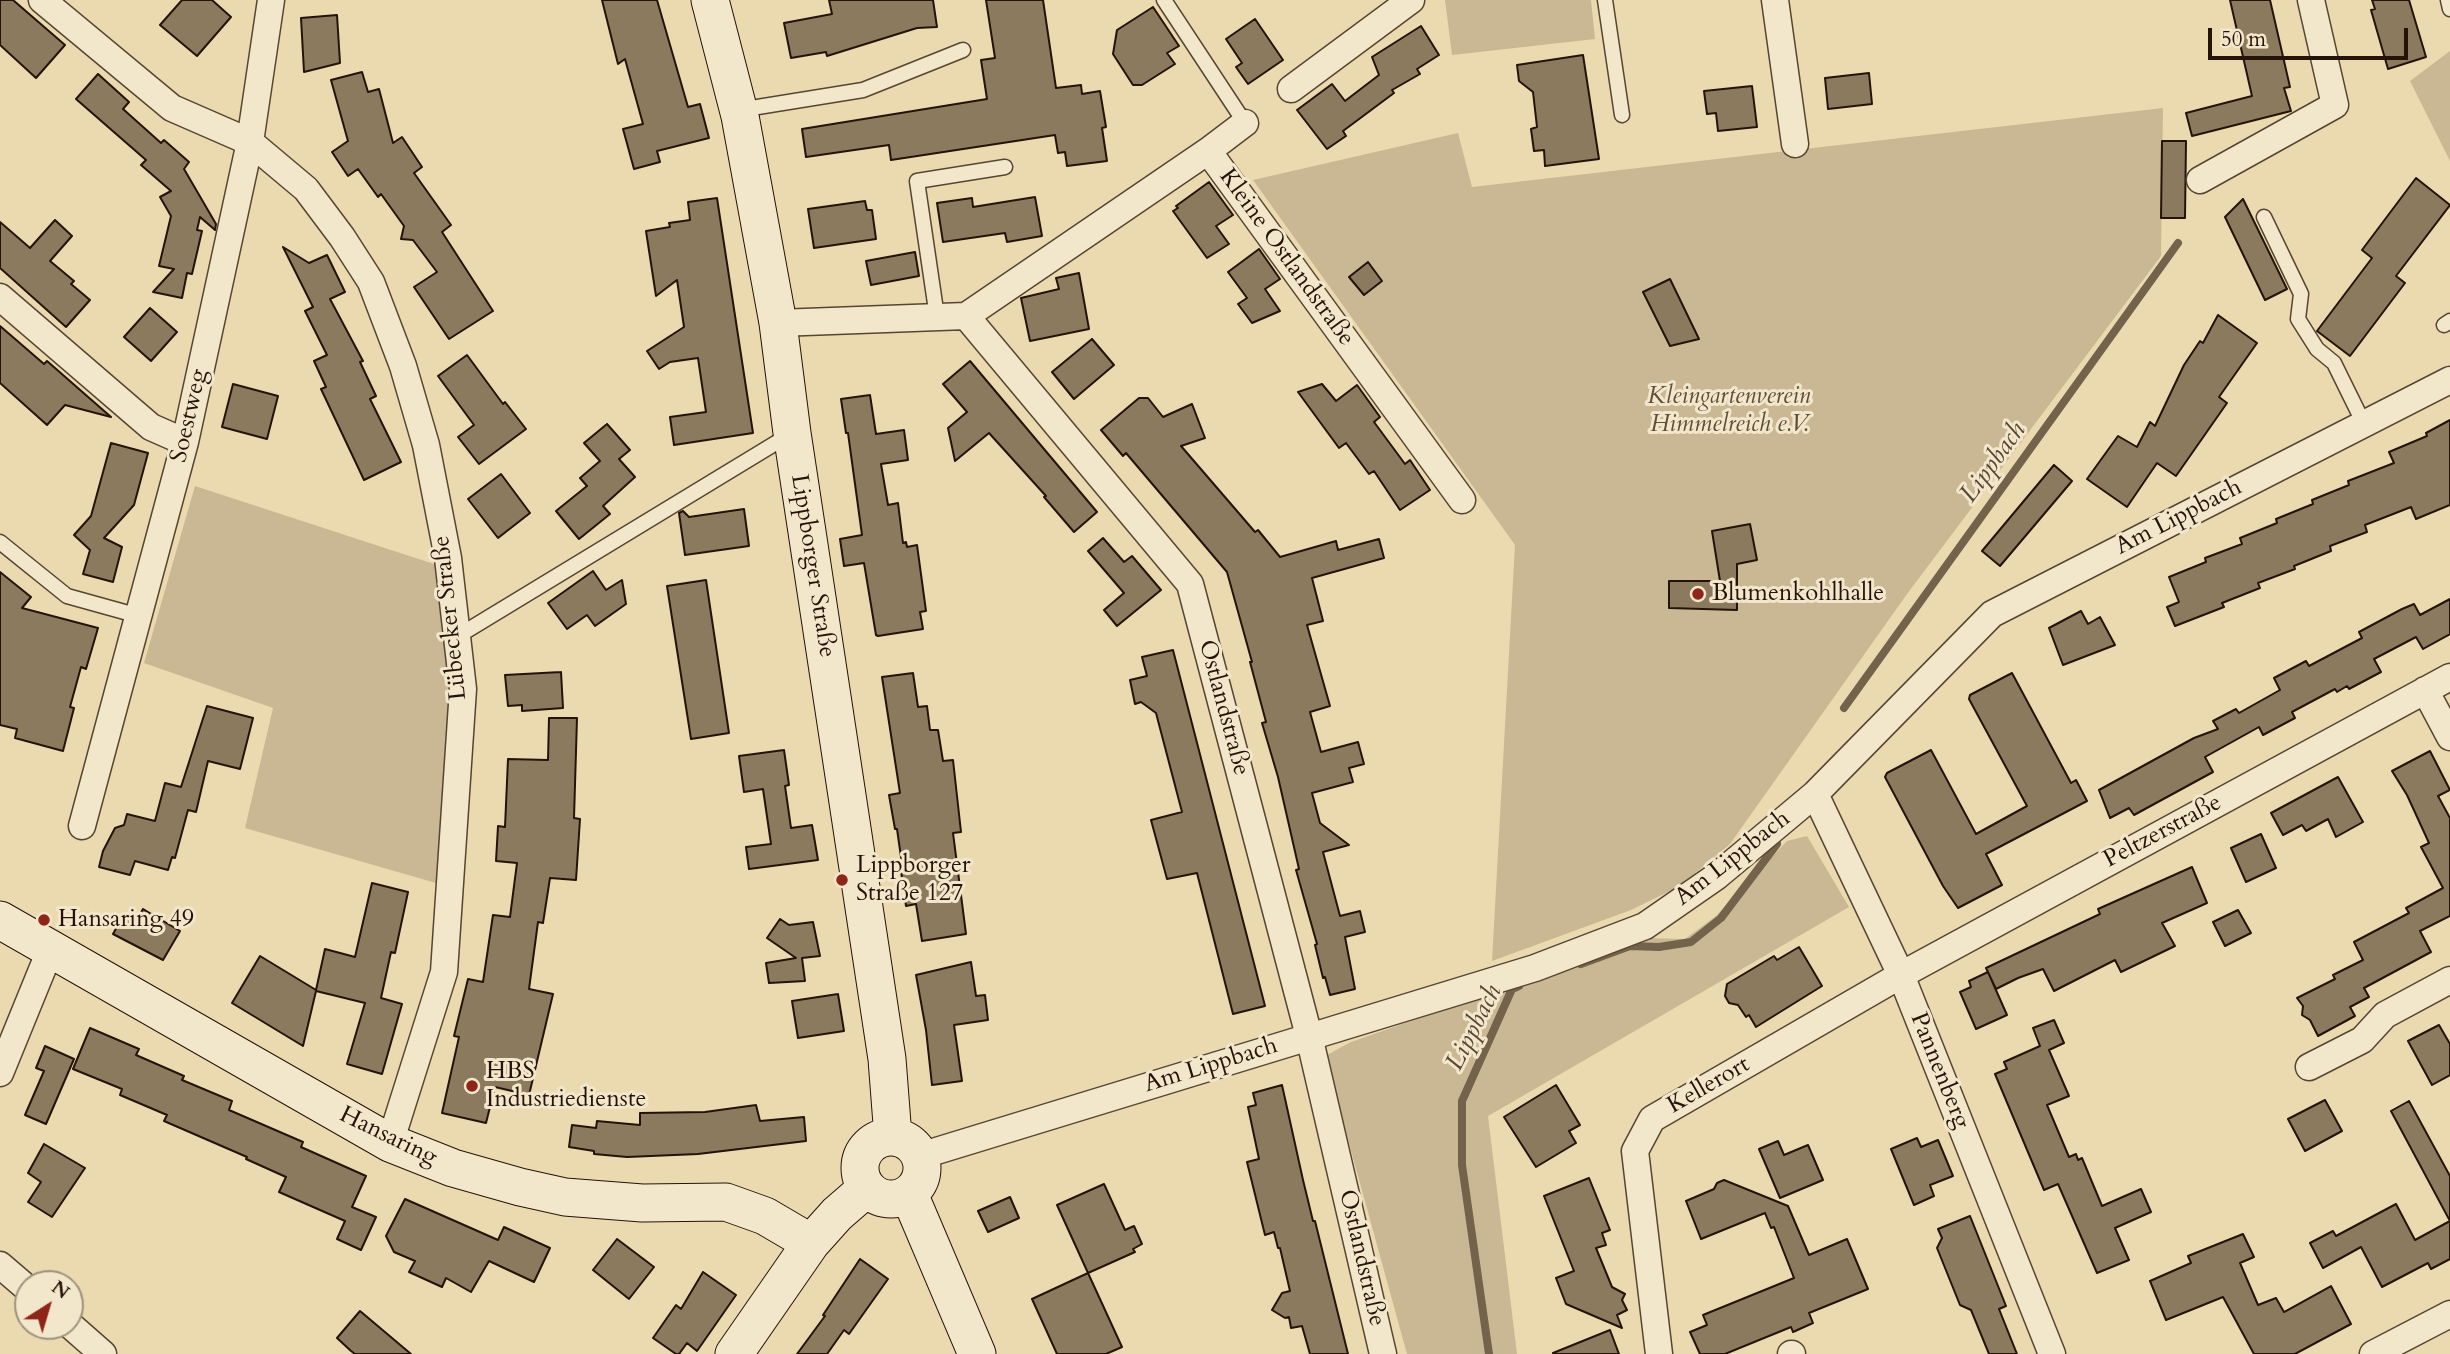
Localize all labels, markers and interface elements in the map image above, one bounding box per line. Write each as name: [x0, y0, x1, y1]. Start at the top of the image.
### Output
scale bar: [2212, 14, 2412, 58]
text: 50 m: [2221, 25, 2266, 54]
street label: Kleine Ostlandstraße: [1212, 164, 1360, 352]
street label: Soestweg: [165, 366, 215, 466]
park label: Kleingartenverein Himmelreich e.V.: [1648, 383, 1810, 439]
water label: Lippbach: [1954, 417, 2034, 509]
street label: Lippborger Straße: [783, 472, 841, 660]
street label: Am Lippbach: [2111, 474, 2247, 562]
street label: Lübecker Straße: [428, 534, 474, 702]
place label: Blumenkohlhalle: [1712, 580, 1884, 608]
marker: Blumenkohlhalle: [1690, 586, 1706, 602]
street label: Ostlandstraße: [1191, 637, 1255, 779]
street label: Peltzerstraße: [2099, 789, 2227, 875]
street label: Am Lippbach: [1670, 805, 1796, 913]
place label: Lippborger Straße 127: [856, 852, 971, 908]
marker: Lippborger Straße 127: [834, 872, 850, 888]
place label: Hansaring 49: [58, 906, 194, 934]
marker: Hansaring 49: [36, 912, 52, 928]
water label: Lippbach: [1440, 980, 1510, 1076]
street label: Pannenberg: [1903, 1009, 1975, 1133]
street label: Am Lippbach: [1141, 1032, 1281, 1100]
street label: Kellerort: [1663, 1051, 1755, 1121]
place label: HBS Industriedienste: [486, 1058, 646, 1114]
marker: HBS Industriedienste: [464, 1078, 480, 1094]
street label: Hansaring: [334, 1101, 442, 1173]
street label: Ostlandstraße: [1331, 1187, 1391, 1329]
north arrow: [14, 1270, 84, 1340]
text: N: [46, 1274, 75, 1305]

